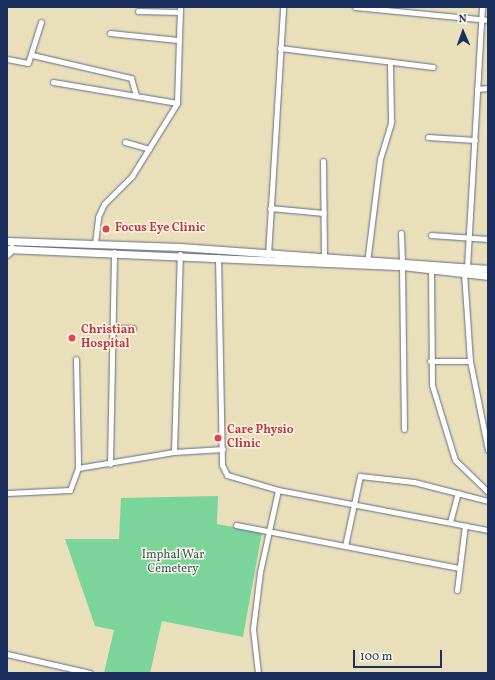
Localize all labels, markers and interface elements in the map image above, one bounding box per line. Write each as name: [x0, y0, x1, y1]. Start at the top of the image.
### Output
north arrow: [443, 12, 483, 52]
text: N: [458, 12, 467, 27]
place label: Focus Eye Clinic: [115, 222, 205, 236]
marker: Focus Eye Clinic: [100, 223, 112, 235]
place label: Christian Hospital: [81, 324, 135, 352]
marker: Christian Hospital: [66, 332, 78, 344]
place label: Care Physio Clinic: [227, 424, 294, 452]
marker: Care Physio Clinic: [212, 432, 224, 444]
park label: Imphal War Cemetery: [142, 549, 204, 577]
scale bar: [355, 642, 444, 668]
text: 100 m: [360, 649, 392, 665]

